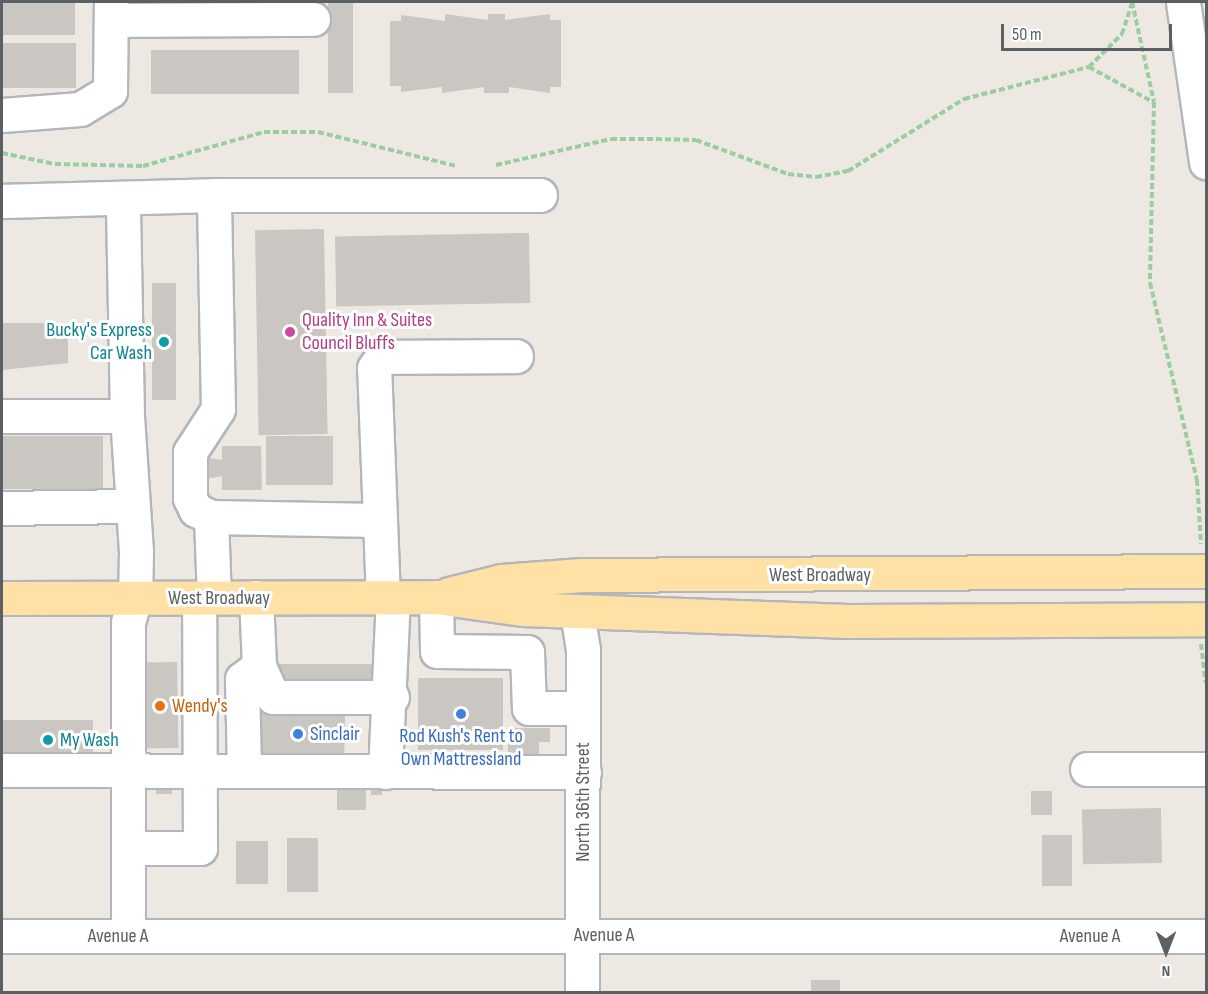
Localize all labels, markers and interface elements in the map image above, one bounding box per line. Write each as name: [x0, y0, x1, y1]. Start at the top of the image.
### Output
scale bar: [1004, 12, 1175, 50]
text: 50 m: [1012, 24, 1042, 45]
place label: Quality Inn & Suites Council Bluffs: [302, 308, 432, 355]
place label: Bucky's Express Car Wash: [46, 318, 152, 365]
marker: Quality Inn & Suites Council Bluffs: [283, 325, 297, 339]
marker: Bucky's Express Car Wash: [157, 335, 171, 349]
street label: West Broadway: [769, 563, 871, 587]
street label: West Broadway: [168, 586, 270, 610]
place label: Wendy's: [172, 694, 228, 718]
marker: Wendy's: [153, 699, 167, 713]
marker: Rod Kush's Rent to Own Mattressland: [454, 707, 468, 721]
place label: Sinclair: [310, 722, 360, 746]
place label: Rod Kush's Rent to Own Mattressland: [399, 724, 523, 771]
marker: Sinclair: [291, 727, 305, 741]
place label: My Wash: [60, 728, 119, 752]
marker: My Wash: [41, 733, 55, 747]
street label: North 36th Street: [571, 742, 595, 862]
north arrow: [1136, 922, 1196, 982]
street label: Avenue A: [574, 923, 634, 947]
street label: Avenue A: [88, 924, 148, 948]
street label: Avenue A: [1060, 924, 1120, 948]
text: N: [1162, 961, 1170, 980]

